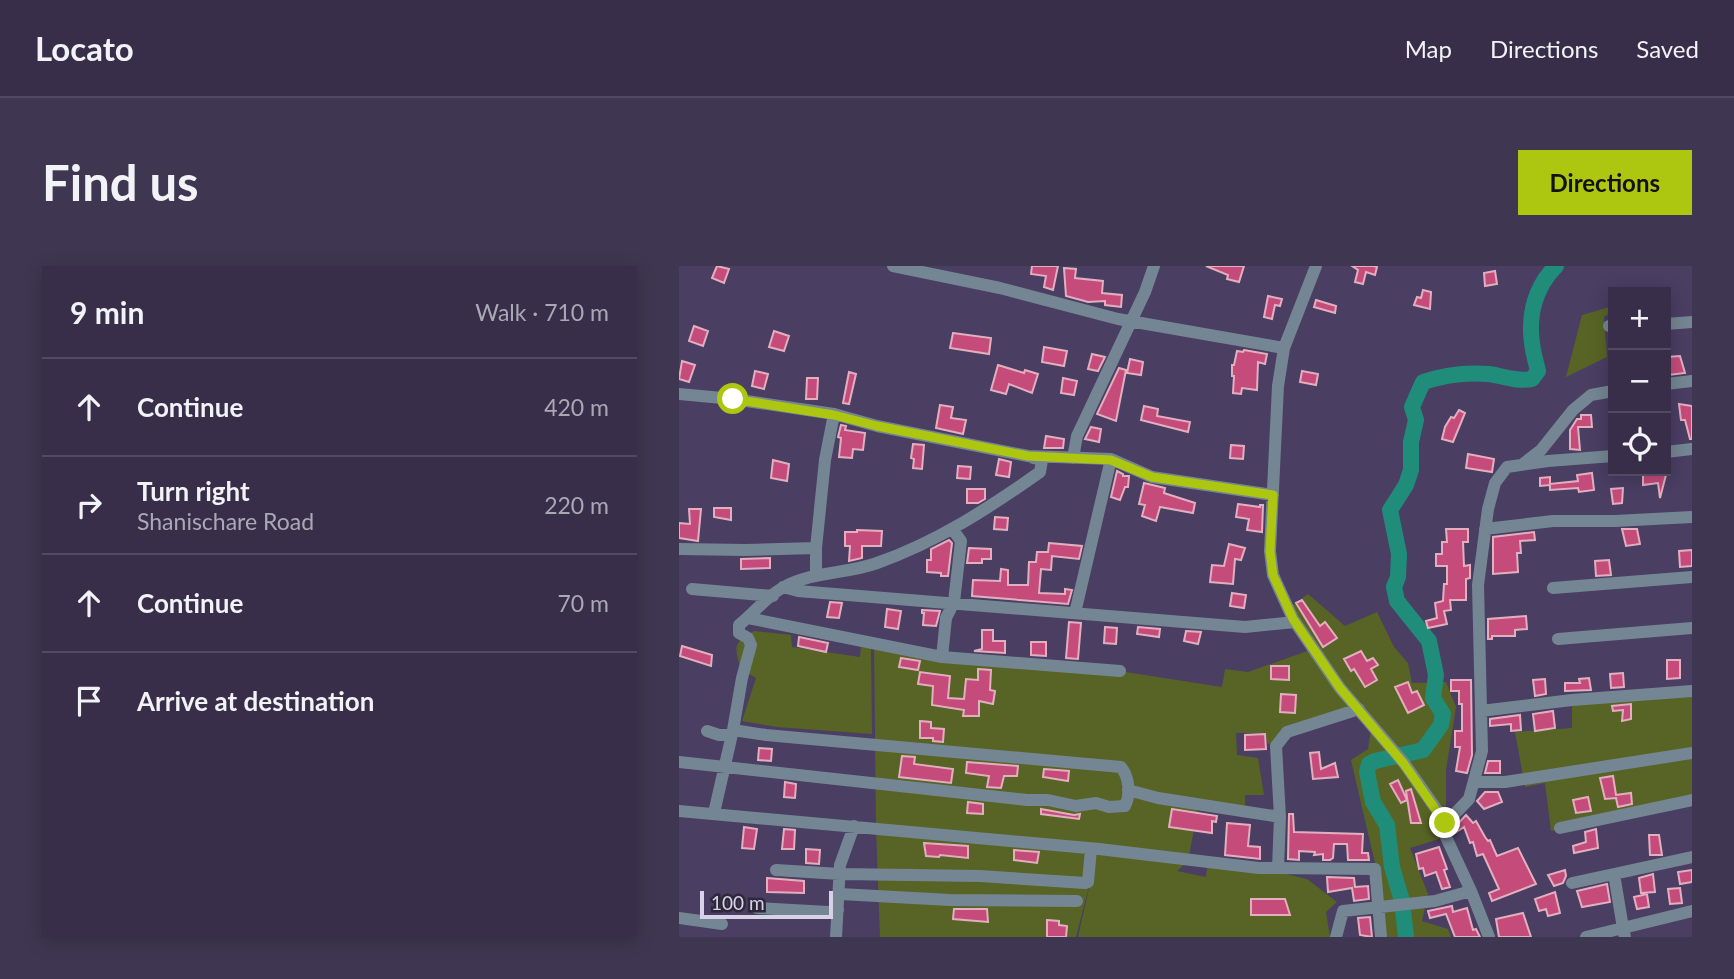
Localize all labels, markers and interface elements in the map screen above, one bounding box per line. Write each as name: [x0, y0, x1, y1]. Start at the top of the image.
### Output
text: Locato: [35, 28, 134, 68]
text: Map: [1405, 34, 1452, 63]
text: Directions: [1490, 34, 1598, 63]
text: Saved: [1636, 34, 1699, 63]
button: Directions: [1518, 150, 1692, 215]
text: Find us: [42, 153, 199, 211]
map controls: [1608, 287, 1671, 476]
button: +: [1608, 287, 1671, 350]
text: 9 min: [70, 294, 144, 330]
text: Walk · 710 m: [475, 298, 609, 326]
button: −: [1608, 350, 1671, 413]
route start: [717, 383, 748, 414]
icon: ahead: [70, 388, 108, 426]
text: Continue: [137, 391, 243, 423]
text: 420 m: [544, 393, 609, 421]
button: locate: [1608, 413, 1671, 476]
text: Turn right: [137, 475, 250, 507]
icon: right: [70, 486, 108, 524]
text: 220 m: [544, 491, 609, 519]
text: Shanischare Road: [137, 507, 314, 535]
icon: ahead: [70, 584, 108, 622]
text: Continue: [137, 587, 243, 619]
text: 70 m: [558, 589, 609, 617]
icon: arrive: [70, 682, 108, 720]
text: Arrive at destination: [137, 685, 374, 717]
route end: [1429, 807, 1460, 838]
scale bar: [700, 888, 833, 920]
text: 100 m: [711, 891, 765, 914]

